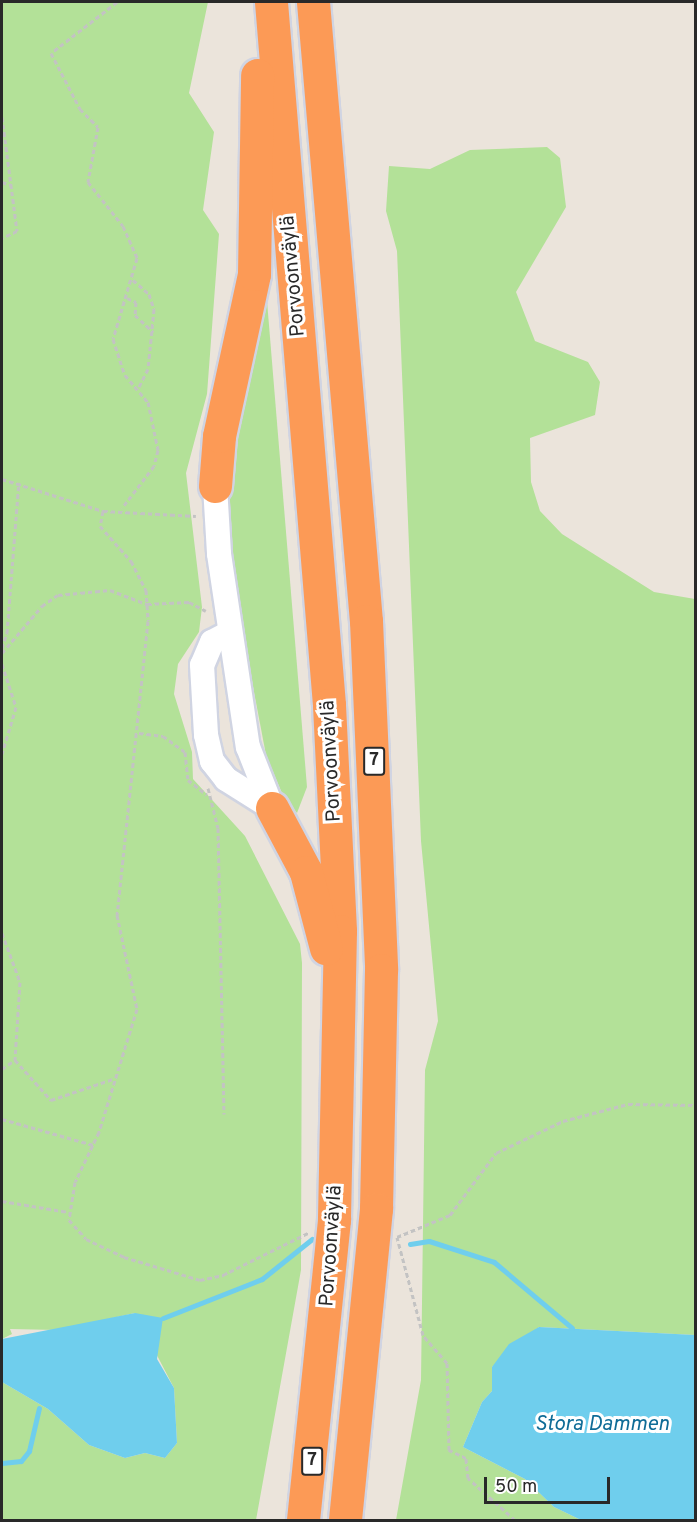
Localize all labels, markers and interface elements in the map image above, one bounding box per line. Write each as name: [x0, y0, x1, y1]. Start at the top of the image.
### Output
street label: Porvoonväylä: [277, 214, 311, 338]
street label: Porvoonväylä: [317, 700, 347, 822]
road number: 7: [362, 746, 386, 776]
street label: Porvoonväylä: [316, 1184, 348, 1308]
water label: Stora Dammen: [535, 1412, 669, 1438]
road number: 7: [300, 1446, 324, 1476]
scale bar: [487, 1465, 613, 1503]
text: 50 m: [495, 1476, 537, 1499]

